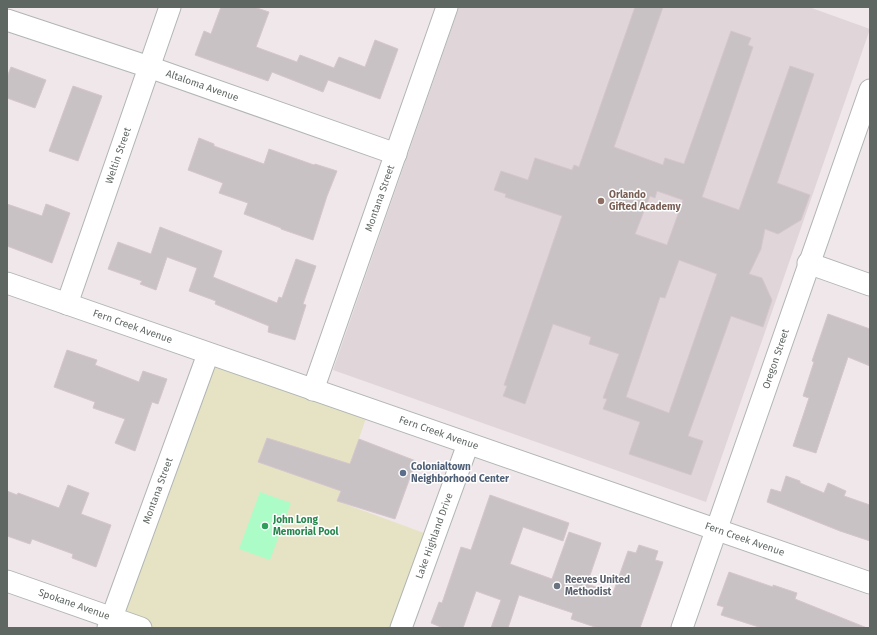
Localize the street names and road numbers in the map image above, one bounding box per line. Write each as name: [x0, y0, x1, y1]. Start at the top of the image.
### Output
street label: Altaloma Avenue: [164, 67, 240, 104]
street label: Weltin Street: [103, 126, 134, 185]
street label: Montana Street: [363, 163, 397, 233]
street label: Fern Creek Avenue: [91, 307, 174, 346]
street label: Oregon Street: [760, 327, 792, 390]
street label: Fern Creek Avenue: [397, 414, 480, 452]
street label: Montana Street: [140, 456, 176, 526]
street label: Lake Highland Drive: [413, 491, 456, 581]
street label: Fern Creek Avenue: [703, 520, 786, 559]
street label: Spokane Avenue: [37, 586, 111, 623]

